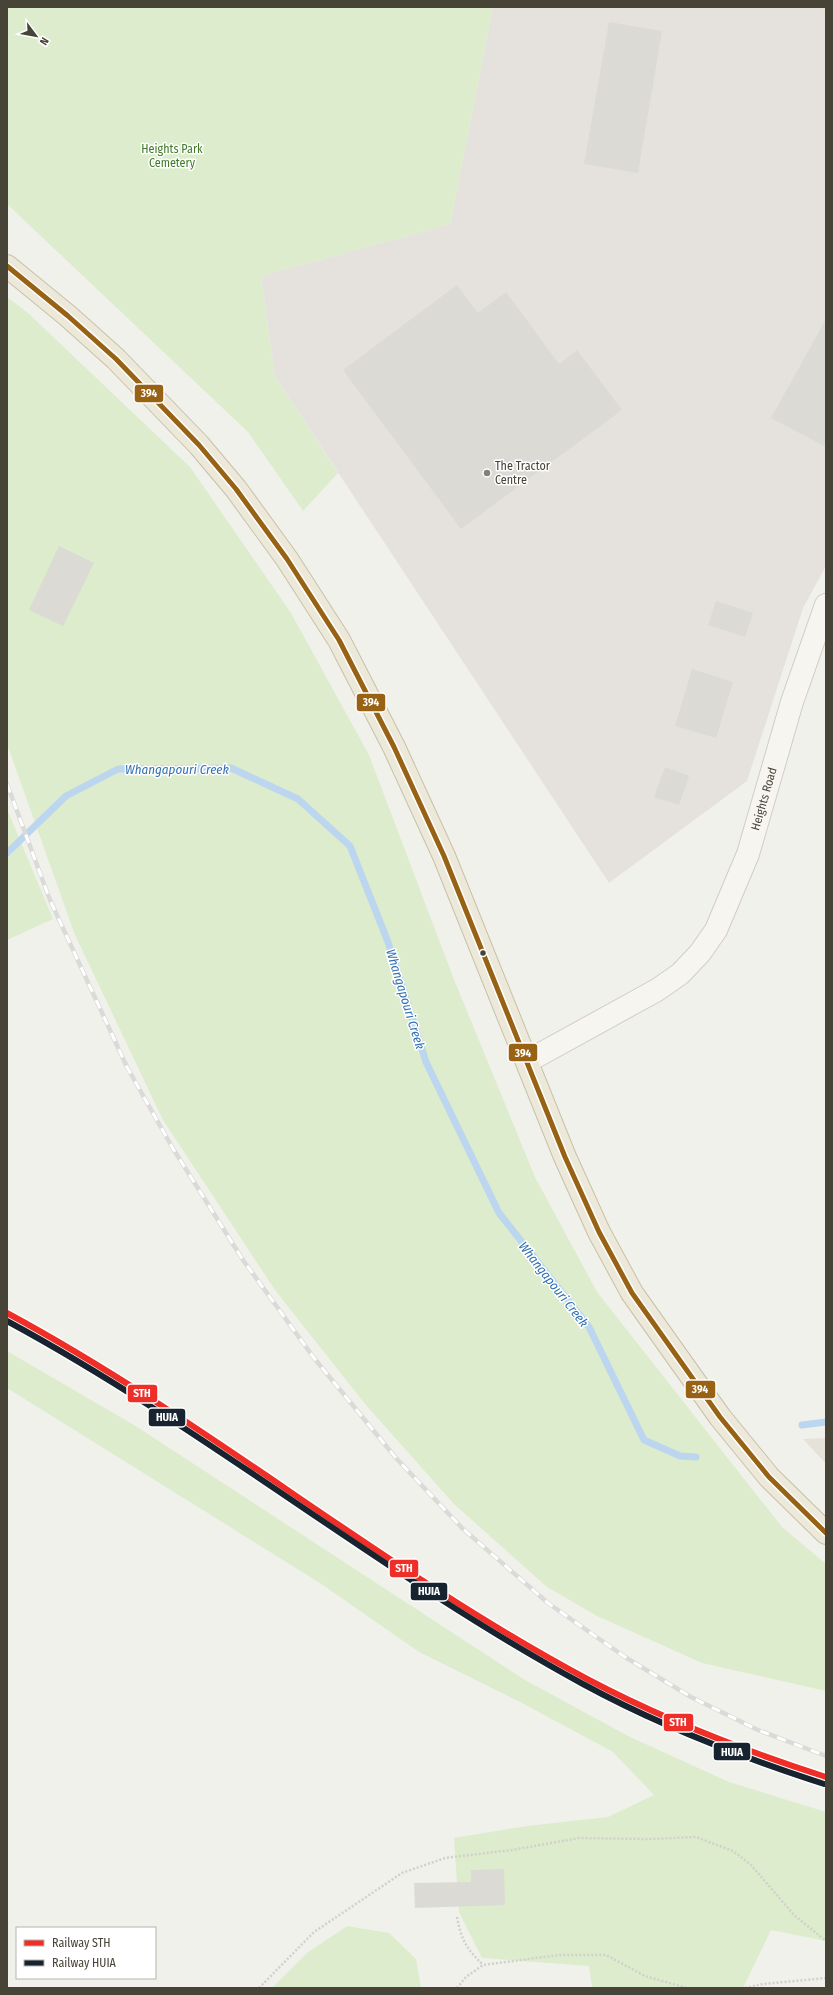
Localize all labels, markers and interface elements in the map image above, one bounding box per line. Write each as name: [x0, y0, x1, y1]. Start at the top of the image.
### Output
north arrow: [16, 16, 56, 56]
text: N: [37, 35, 51, 47]
park label: Heights Park Cemetery: [141, 142, 203, 170]
line badge: 394: [134, 384, 164, 403]
text: 394: [140, 387, 158, 400]
place label: The Tractor Centre: [495, 459, 551, 487]
marker: The Tractor Centre: [482, 468, 492, 478]
line badge: 394: [356, 693, 386, 712]
text: 394: [362, 696, 380, 709]
water label: Whangapouri Creek: [125, 762, 230, 777]
street label: Heights Road: [748, 766, 780, 832]
water label: Whangapouri Creek: [383, 947, 428, 1052]
unlabelled marker: [478, 948, 488, 958]
line badge: 394: [508, 1043, 538, 1062]
text: 394: [514, 1047, 532, 1060]
water label: Whangapouri Creek: [516, 1239, 592, 1330]
line badge: 394: [685, 1380, 716, 1399]
text: 394: [691, 1383, 709, 1396]
line badge: STH: [127, 1384, 158, 1403]
text: STH: [133, 1387, 151, 1400]
line badge: HUIA: [148, 1408, 186, 1427]
text: HUIA: [156, 1411, 179, 1424]
line badge: STH: [389, 1559, 419, 1578]
text: STH: [395, 1562, 413, 1575]
line badge: HUIA: [410, 1582, 448, 1601]
text: HUIA: [418, 1585, 441, 1598]
line badge: STH: [663, 1713, 694, 1732]
text: STH: [669, 1716, 687, 1729]
line badge: HUIA: [713, 1742, 751, 1761]
text: HUIA: [721, 1746, 744, 1759]
legend: [16, 1927, 156, 1979]
text: Railway STH: [52, 1936, 111, 1950]
text: Railway HUIA: [52, 1956, 117, 1970]

